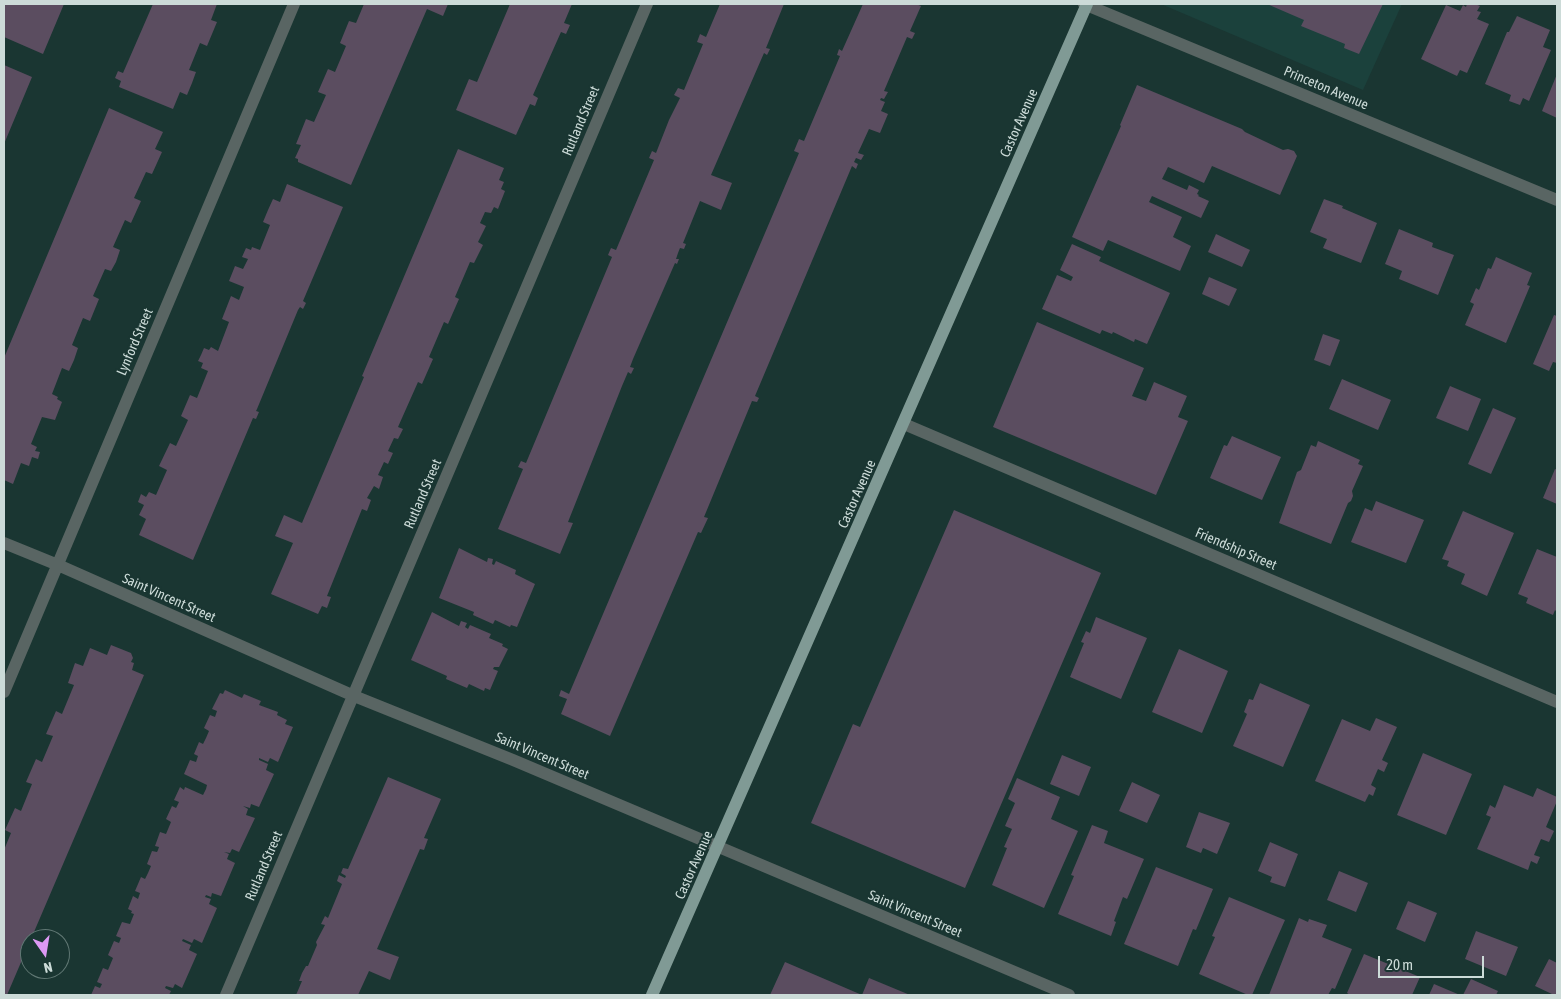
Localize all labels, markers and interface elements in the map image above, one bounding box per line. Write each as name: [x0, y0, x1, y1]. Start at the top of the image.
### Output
street label: Princeton Avenue: [1281, 63, 1371, 113]
street label: Rutland Street: [559, 84, 603, 158]
street label: Castor Avenue: [996, 86, 1042, 160]
street label: Lynford Street: [113, 306, 157, 378]
street label: Rutland Street: [401, 457, 445, 531]
street label: Castor Avenue: [834, 457, 880, 531]
street label: Friendship Street: [1193, 524, 1279, 574]
street label: Saint Vincent Street: [120, 570, 218, 626]
street label: Saint Vincent Street: [493, 729, 591, 783]
street label: Castor Avenue: [671, 828, 717, 902]
street label: Rutland Street: [242, 829, 286, 903]
street label: Saint Vincent Street: [866, 887, 964, 941]
north arrow: [20, 929, 70, 979]
scale bar: [1381, 946, 1487, 978]
text: 20 m: [1386, 956, 1413, 973]
text: N: [42, 959, 54, 976]

